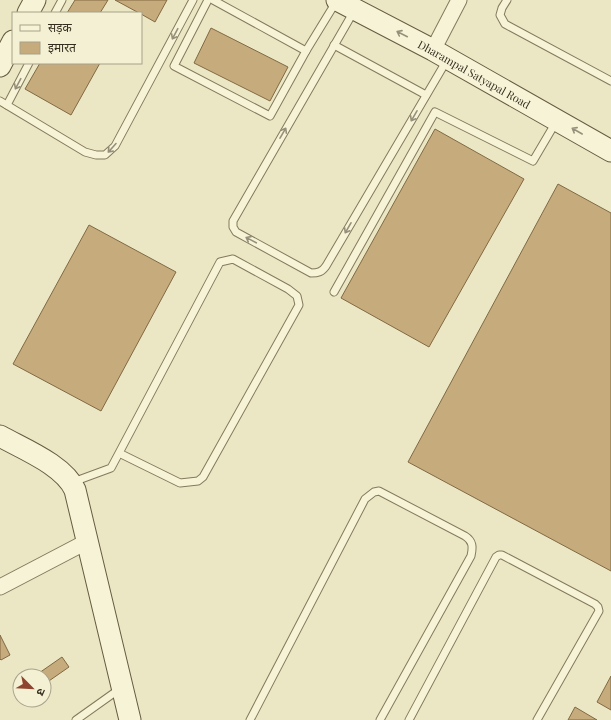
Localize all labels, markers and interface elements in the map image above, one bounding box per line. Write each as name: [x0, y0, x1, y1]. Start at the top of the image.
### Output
legend: [12, 12, 142, 64]
text: सड़क: [48, 19, 73, 35]
one-way arrow: [170, 28, 178, 40]
one-way arrow: [397, 30, 409, 37]
street label: Dharampal Satyapal Road: [416, 36, 534, 112]
text: इमारत: [48, 39, 77, 55]
one-way arrow: [14, 78, 21, 90]
one-way arrow: [409, 110, 417, 122]
one-way arrow: [280, 127, 288, 139]
one-way arrow: [571, 127, 583, 135]
one-way arrow: [107, 143, 117, 153]
one-way arrow: [344, 222, 352, 234]
one-way arrow: [245, 236, 257, 243]
north arrow: [12, 668, 52, 708]
text: उ: [33, 686, 50, 699]

